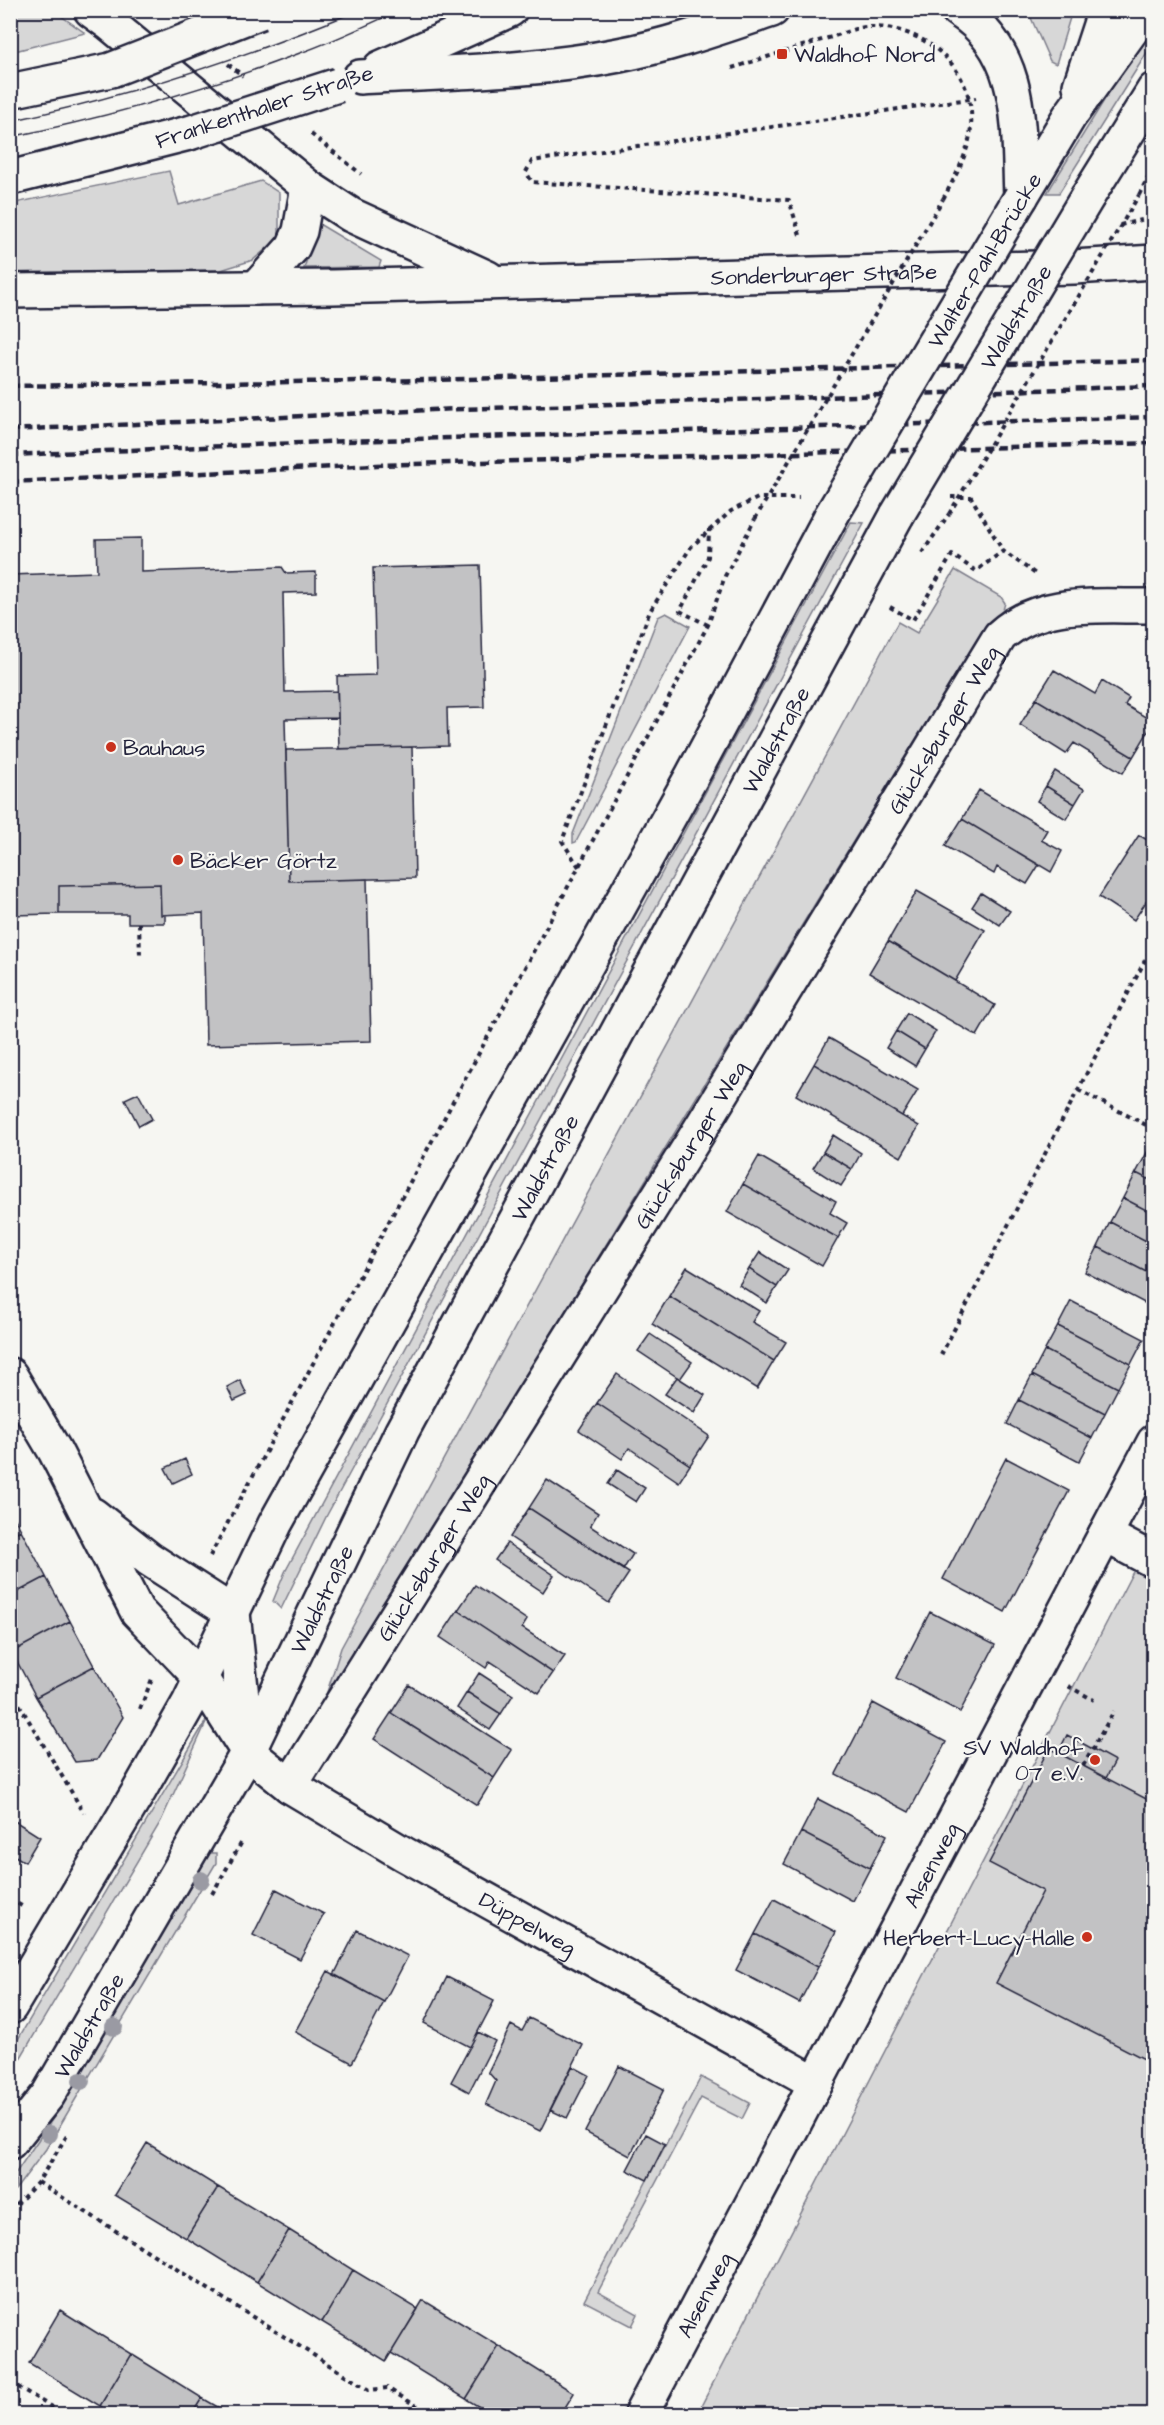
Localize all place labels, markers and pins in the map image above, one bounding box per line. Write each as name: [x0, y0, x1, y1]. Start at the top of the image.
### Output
place label: Waldhof Nord: [794, 40, 935, 71]
marker: Waldhof Nord: [775, 47, 789, 61]
place label: Bauhaus: [123, 733, 205, 764]
marker: Bauhaus: [104, 740, 118, 754]
place label: Bäcker Görtz: [190, 846, 337, 877]
marker: Bäcker Görtz: [171, 853, 185, 867]
place label: SV Waldhof 07 e.V.: [963, 1733, 1084, 1789]
marker: SV Waldhof 07 e.V.: [1088, 1753, 1102, 1767]
place label: Herbert-Lucy-Halle: [883, 1923, 1075, 1955]
marker: Herbert-Lucy-Halle: [1080, 1930, 1094, 1944]

